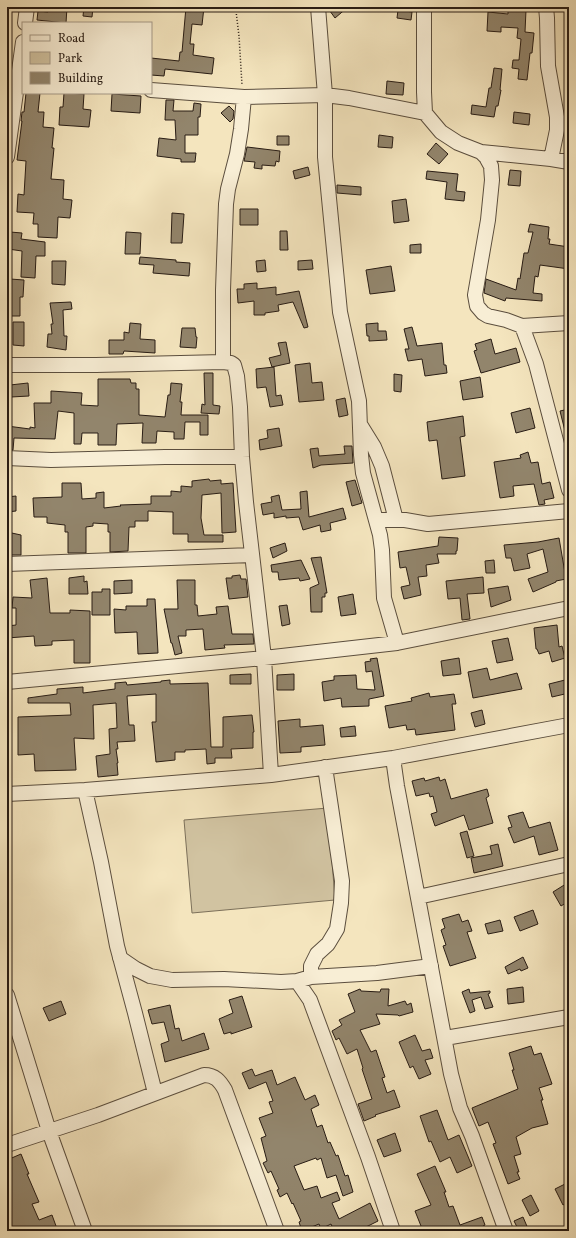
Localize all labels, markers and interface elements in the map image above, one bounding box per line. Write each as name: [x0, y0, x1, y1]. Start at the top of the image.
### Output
legend: [22, 22, 152, 94]
text: Road: [58, 31, 85, 47]
text: Park: [58, 51, 83, 67]
text: Building: [58, 71, 103, 87]

